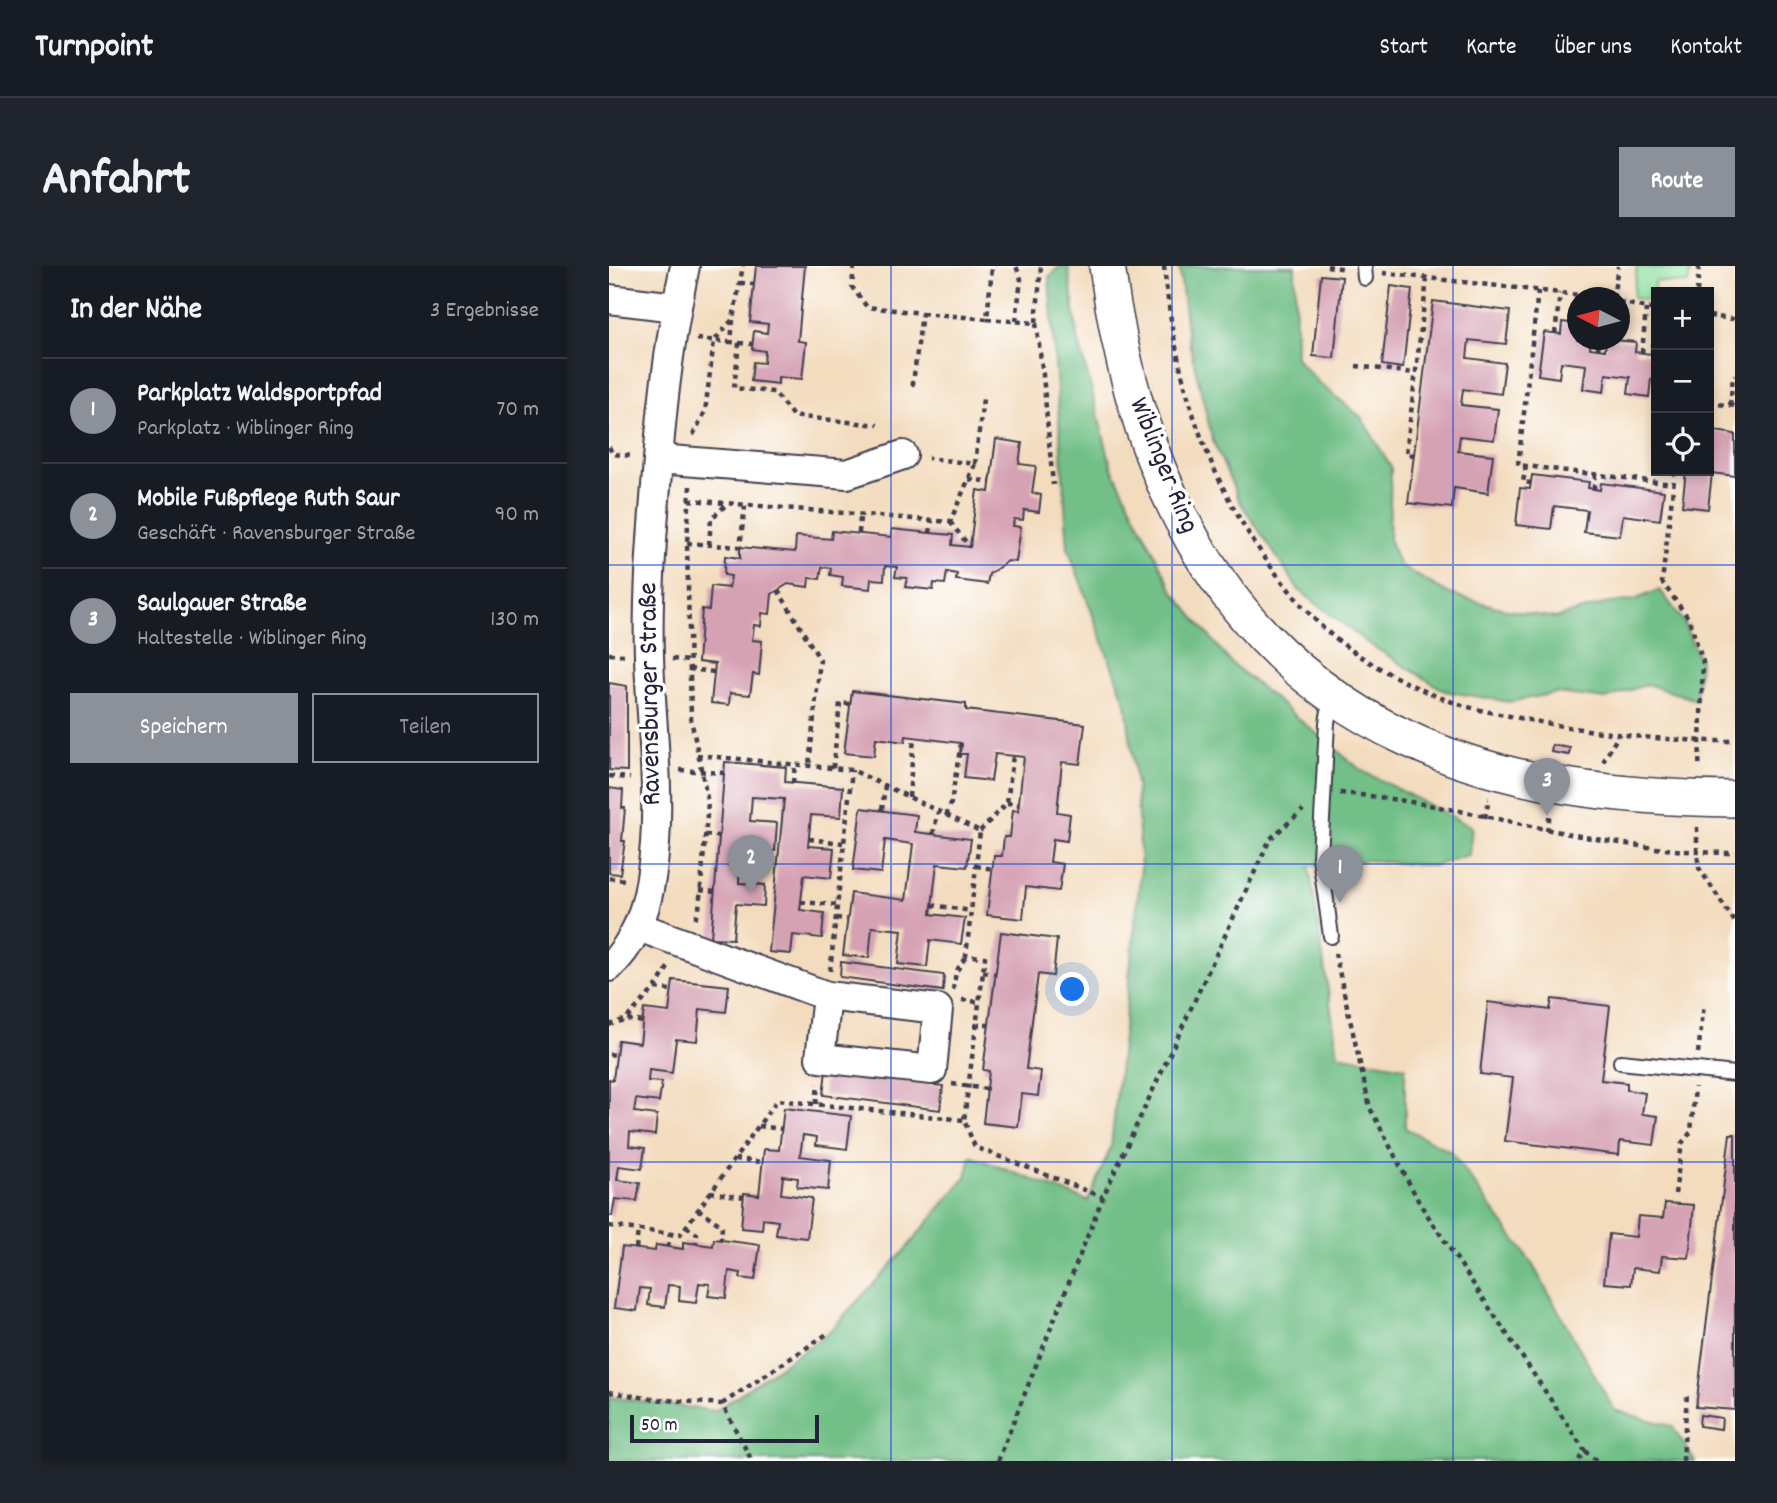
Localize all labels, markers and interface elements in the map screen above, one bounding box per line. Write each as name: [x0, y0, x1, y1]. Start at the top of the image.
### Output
text: Turnpoint: [35, 25, 153, 72]
text: Start: [1379, 31, 1428, 65]
text: Karte: [1466, 31, 1517, 65]
text: Über uns: [1555, 31, 1632, 65]
text: Kontakt: [1670, 31, 1742, 65]
text: Anfahrt: [42, 147, 190, 217]
button: Route: [1619, 147, 1735, 217]
north arrow: [1567, 287, 1630, 350]
map controls: [1651, 287, 1714, 476]
button: +: [1651, 287, 1714, 350]
text: In der Nähe: [70, 290, 202, 333]
text: 3 Ergebnisse: [430, 295, 539, 328]
button: −: [1651, 350, 1714, 413]
text: Parkplatz Waldsportpfad: [137, 376, 382, 413]
street label: Wiblinger Ring: [1117, 392, 1207, 540]
text: 1: [90, 394, 96, 427]
text: 70 m: [497, 394, 539, 427]
text: Parkplatz · Wiblinger Ring: [137, 413, 354, 446]
button: locate: [1651, 413, 1714, 476]
text: Mobile Fußpflege Ruth Saur: [137, 481, 400, 518]
text: 2: [88, 499, 98, 532]
text: 90 m: [495, 499, 539, 532]
text: Geschäft · Ravensburger Straße: [137, 518, 415, 551]
street label: Ravensburger Straße: [630, 582, 674, 806]
text: Saulgauer Straße: [137, 586, 307, 623]
text: 3: [88, 604, 98, 637]
text: 130 m: [490, 604, 539, 637]
text: Haltestelle · Wiblinger Ring: [137, 623, 367, 656]
button: Speichern: [70, 693, 298, 763]
button: Teilen: [312, 693, 539, 763]
pin: 3: [1524, 758, 1570, 816]
pin: 2: [728, 835, 774, 893]
pin: 1: [1317, 845, 1363, 903]
your location: [1055, 972, 1089, 1006]
scale bar: [630, 1412, 819, 1444]
text: 50 m: [641, 1413, 678, 1440]

